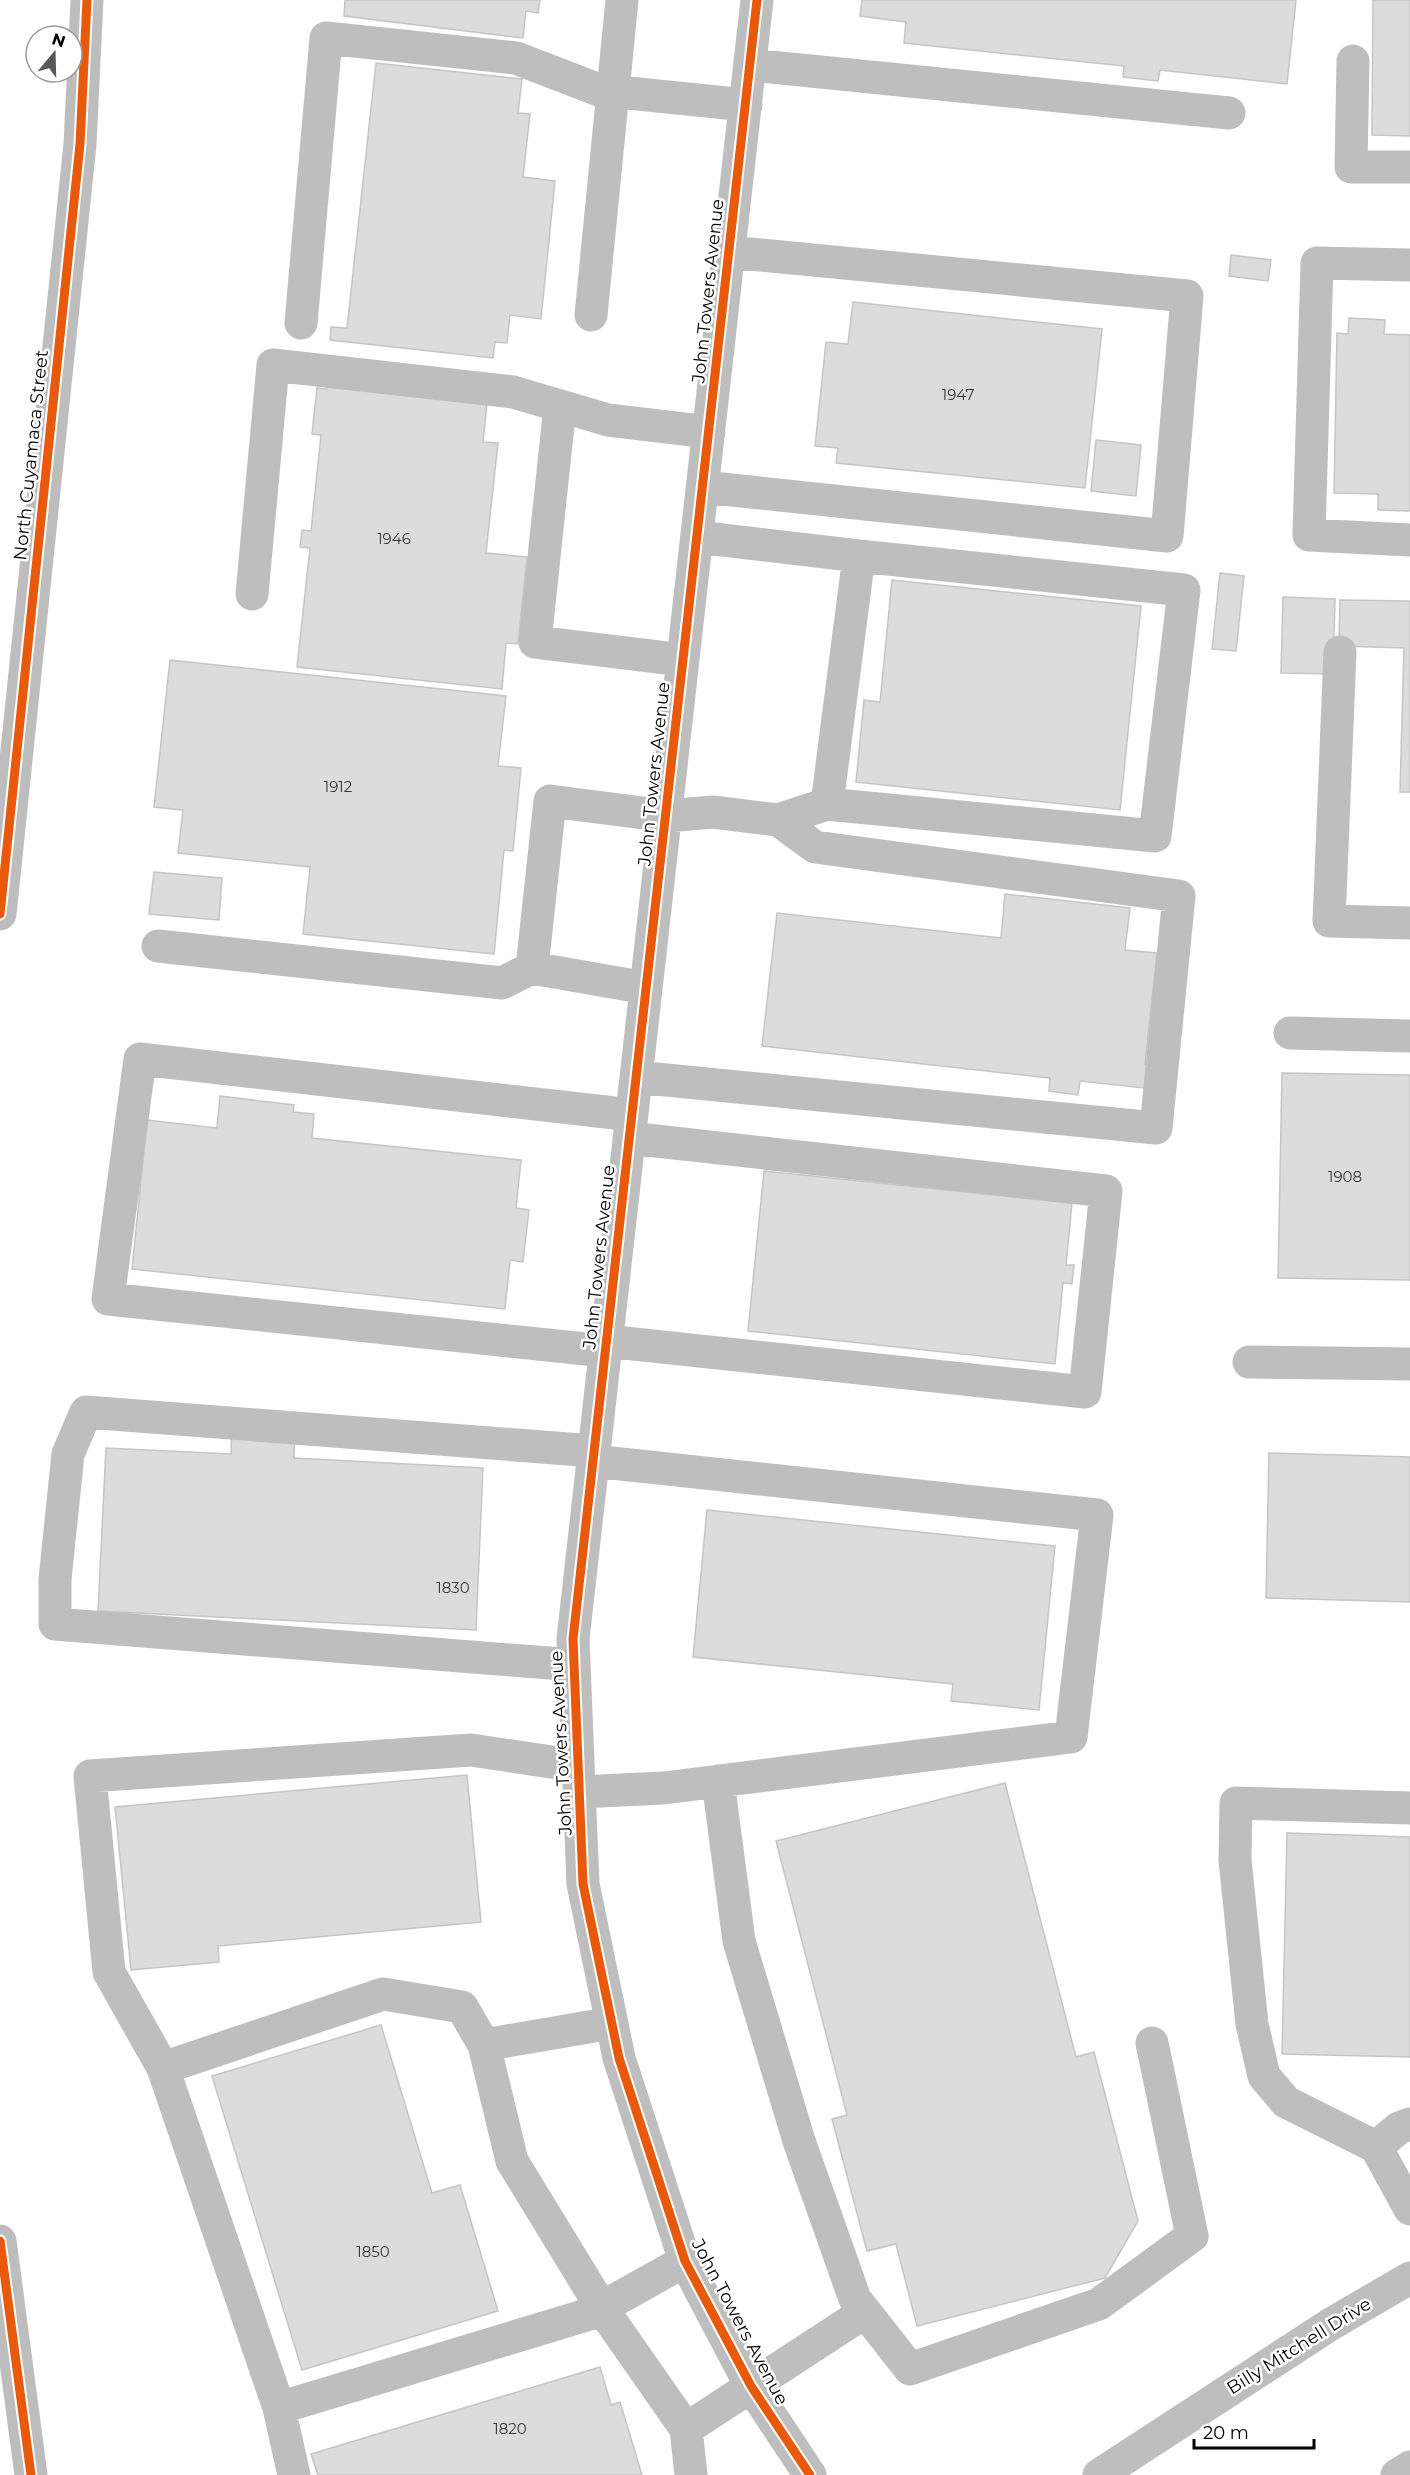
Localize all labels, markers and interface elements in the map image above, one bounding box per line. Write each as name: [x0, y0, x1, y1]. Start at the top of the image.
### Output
north arrow: [24, 24, 84, 84]
text: N: [50, 29, 68, 51]
street label: John Towers Avenue: [687, 198, 729, 385]
street label: North Cuyamaca Street: [9, 349, 53, 561]
house number: 1947: [942, 385, 974, 404]
house number: 1946: [377, 529, 411, 548]
street label: John Towers Avenue: [633, 681, 675, 868]
house number: 1912: [324, 777, 352, 796]
street label: John Towers Avenue: [578, 1164, 620, 1351]
house number: 1908: [1328, 1167, 1362, 1186]
house number: 1830: [436, 1578, 470, 1597]
street label: John Towers Avenue: [545, 1650, 577, 1837]
street label: John Towers Avenue: [686, 2234, 793, 2409]
house number: 1850: [356, 2242, 390, 2261]
street label: Billy Mitchell Drive: [1223, 2293, 1375, 2399]
scale bar: [1194, 2412, 1314, 2450]
house number: 1820: [493, 2419, 527, 2438]
text: 20 m: [1203, 2422, 1249, 2444]

